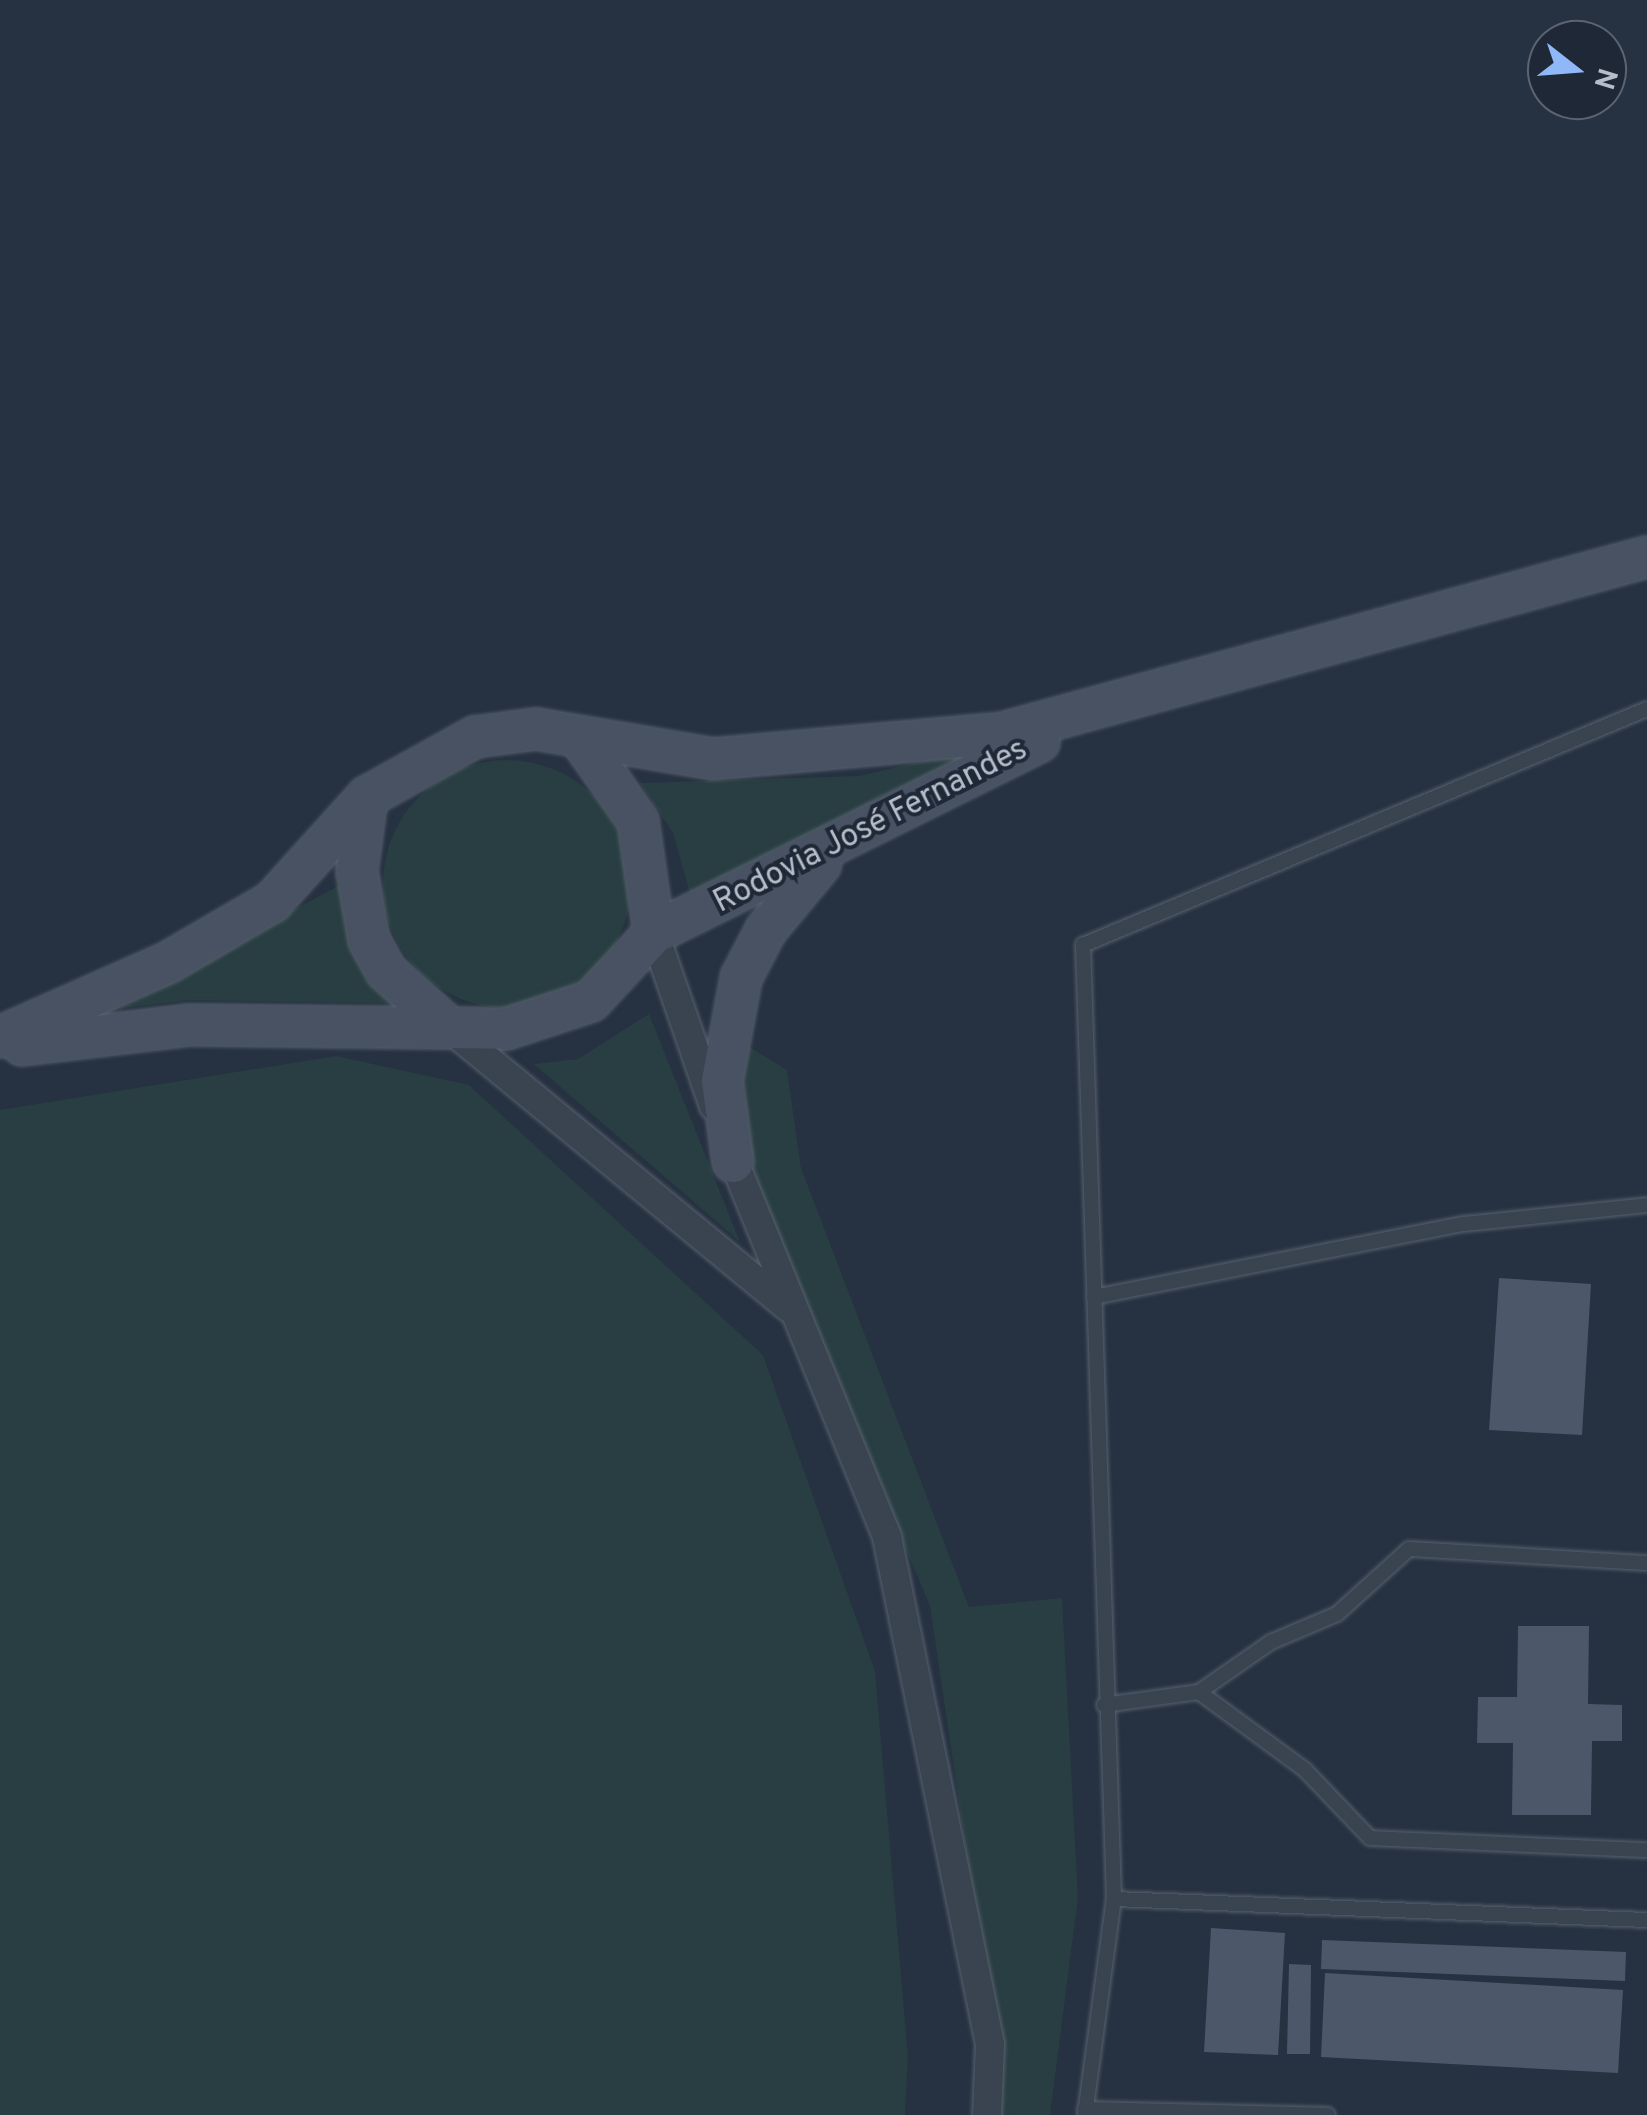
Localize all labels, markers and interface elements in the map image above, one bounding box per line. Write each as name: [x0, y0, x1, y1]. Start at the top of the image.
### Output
north arrow: [1527, 20, 1627, 120]
text: N: [1584, 63, 1624, 93]
street label: Rodovia José Fernandes: [708, 731, 1034, 923]

